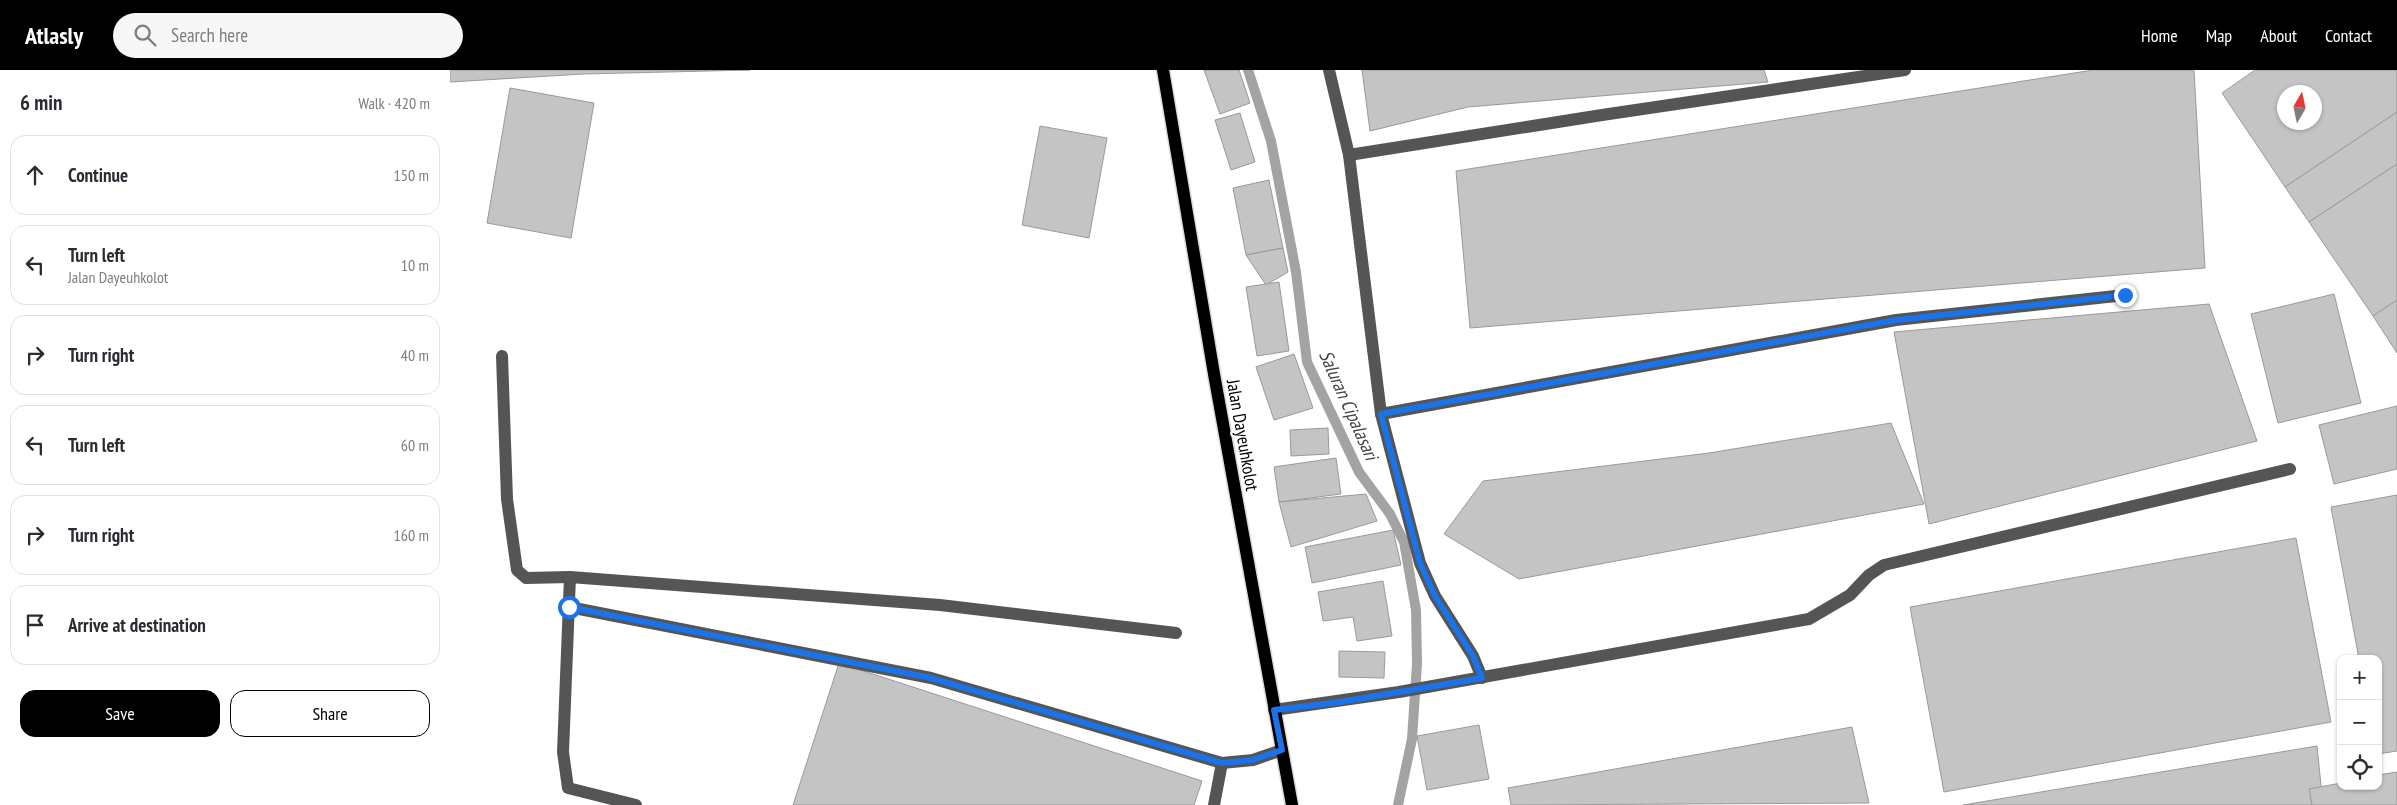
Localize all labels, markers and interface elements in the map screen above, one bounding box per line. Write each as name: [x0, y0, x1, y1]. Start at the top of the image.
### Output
search box: [113, 13, 463, 58]
text: Atlasly: [25, 20, 83, 51]
icon: search: [131, 21, 159, 49]
text: Search here: [171, 23, 248, 47]
text: Home: [2141, 24, 2178, 47]
text: Map: [2206, 24, 2232, 47]
text: About: [2260, 24, 2297, 47]
text: Contact: [2325, 24, 2372, 47]
north arrow: [2277, 85, 2322, 130]
text: 6 min: [20, 89, 62, 116]
text: Walk · 420 m: [358, 93, 430, 113]
icon: ahead: [21, 161, 49, 189]
text: Continue: [68, 163, 128, 187]
text: 150 m: [394, 165, 429, 185]
text: Turn left: [68, 243, 125, 267]
icon: left: [21, 251, 49, 279]
text: 10 m: [401, 255, 429, 275]
text: Jalan Dayeuhkolot: [68, 267, 168, 287]
route end: [2114, 284, 2137, 307]
icon: right: [21, 341, 49, 369]
text: Turn right: [68, 343, 134, 367]
text: 40 m: [401, 345, 429, 365]
water label: Saluran Cipalasari: [1314, 346, 1385, 466]
street label: Jalan Dayeuhkolot: [1222, 377, 1264, 493]
icon: left: [21, 431, 49, 459]
text: Turn left: [68, 433, 125, 457]
text: 60 m: [401, 435, 429, 455]
icon: right: [21, 521, 49, 549]
text: Turn right: [68, 523, 134, 547]
text: 160 m: [394, 525, 429, 545]
route start: [558, 596, 581, 619]
icon: arrive: [21, 611, 49, 639]
text: Arrive at destination: [68, 613, 206, 637]
map controls: [2337, 655, 2382, 790]
button: +: [2337, 655, 2382, 700]
button: Save: [20, 690, 220, 737]
button: Share: [230, 690, 430, 737]
button: −: [2337, 700, 2382, 745]
button: locate: [2337, 745, 2382, 790]

